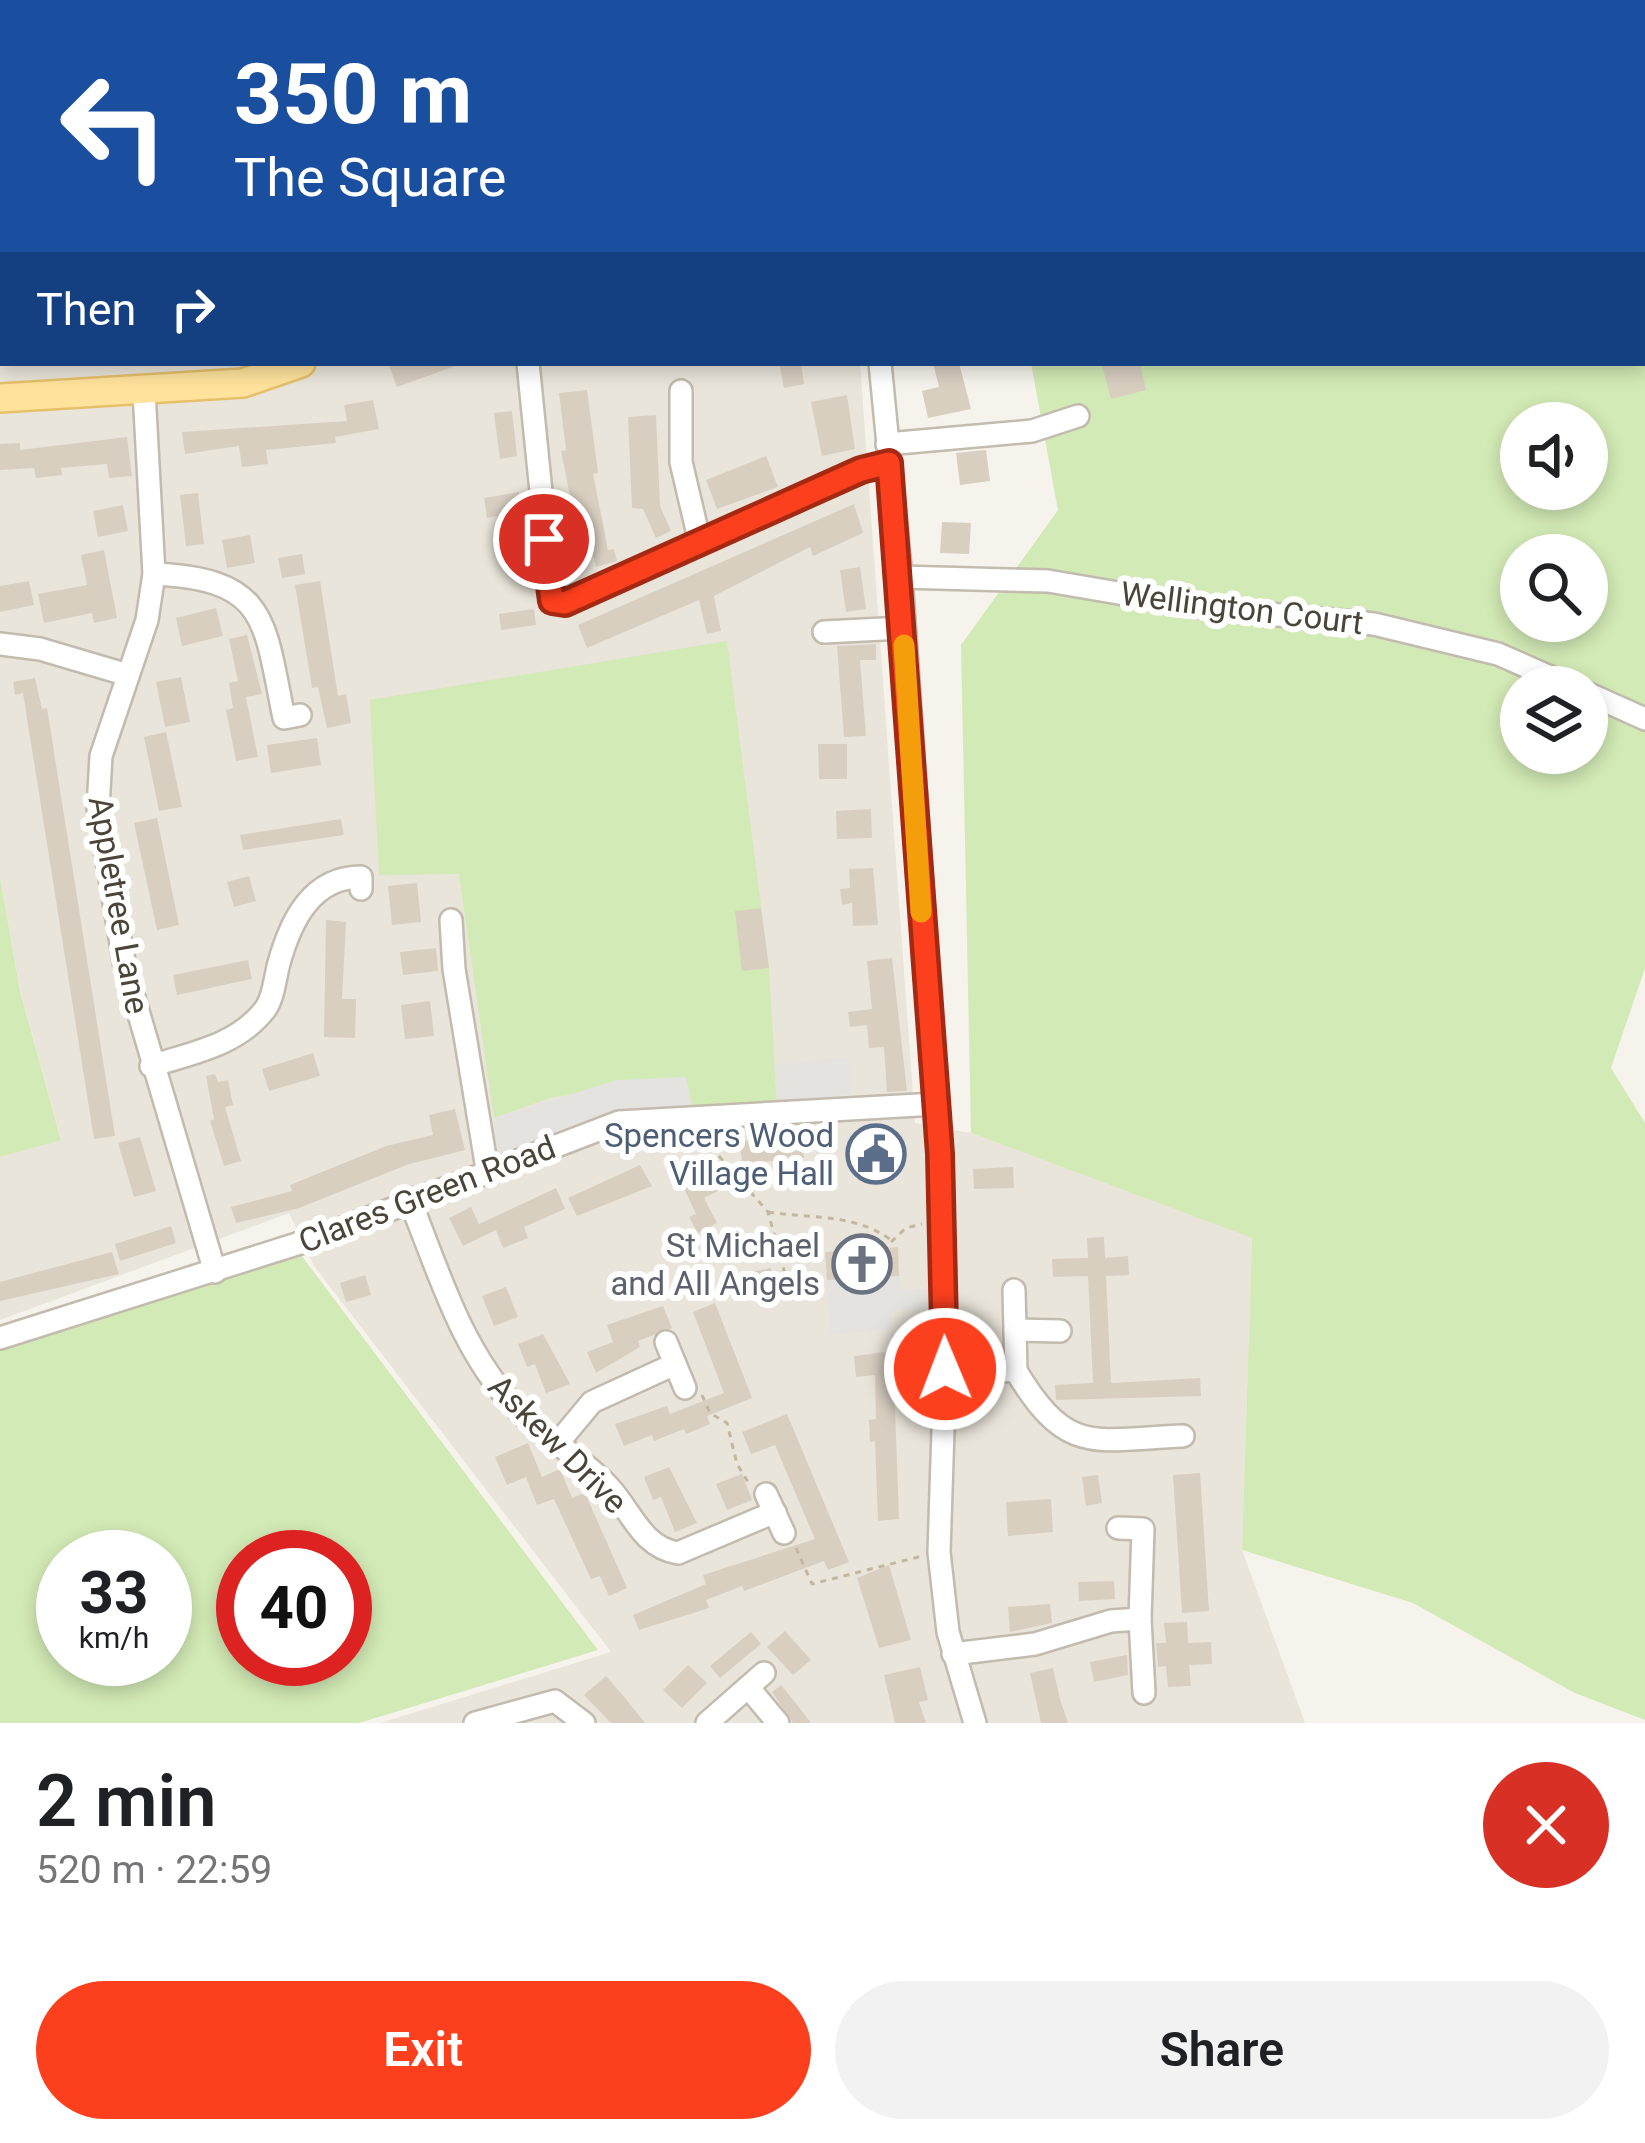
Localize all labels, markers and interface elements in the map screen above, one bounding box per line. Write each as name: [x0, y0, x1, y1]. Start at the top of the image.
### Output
text: 350 m: [234, 45, 472, 144]
icon: left: [36, 48, 192, 204]
text: The Square: [234, 146, 506, 209]
icon: right: [160, 276, 226, 342]
text: Then: [36, 283, 136, 336]
map controls: [1500, 402, 1608, 774]
button: sound: [1500, 402, 1608, 510]
pin: [493, 488, 595, 590]
icon: arrive: [511, 506, 577, 572]
button: search: [1500, 534, 1608, 642]
street label: Wellington Court: [1118, 574, 1366, 642]
button: layers: [1500, 666, 1608, 774]
street label: Appletree Lane: [81, 793, 157, 1017]
place label: Spencers Wood Village Hall: [604, 1116, 834, 1193]
public building icon: Spencers Wood Village Hall: [845, 1123, 907, 1185]
street label: Clares Green Road: [293, 1127, 561, 1261]
place label: St Michael and All Angels: [610, 1226, 820, 1303]
church icon: St Michael and All Angels: [831, 1233, 893, 1295]
position arrow: [882, 1306, 1008, 1432]
street label: Askew Drive: [481, 1367, 635, 1521]
speed limit sign: 40: [216, 1530, 372, 1686]
text: 33: [80, 1557, 148, 1628]
text: km/h: [79, 1620, 149, 1655]
text: 2 min: [36, 1759, 217, 1844]
button: close: [1483, 1762, 1609, 1888]
text: 520 m · 22:59: [36, 1847, 272, 1893]
button: Exit: [36, 1981, 811, 2119]
button: Share: [835, 1981, 1609, 2119]

